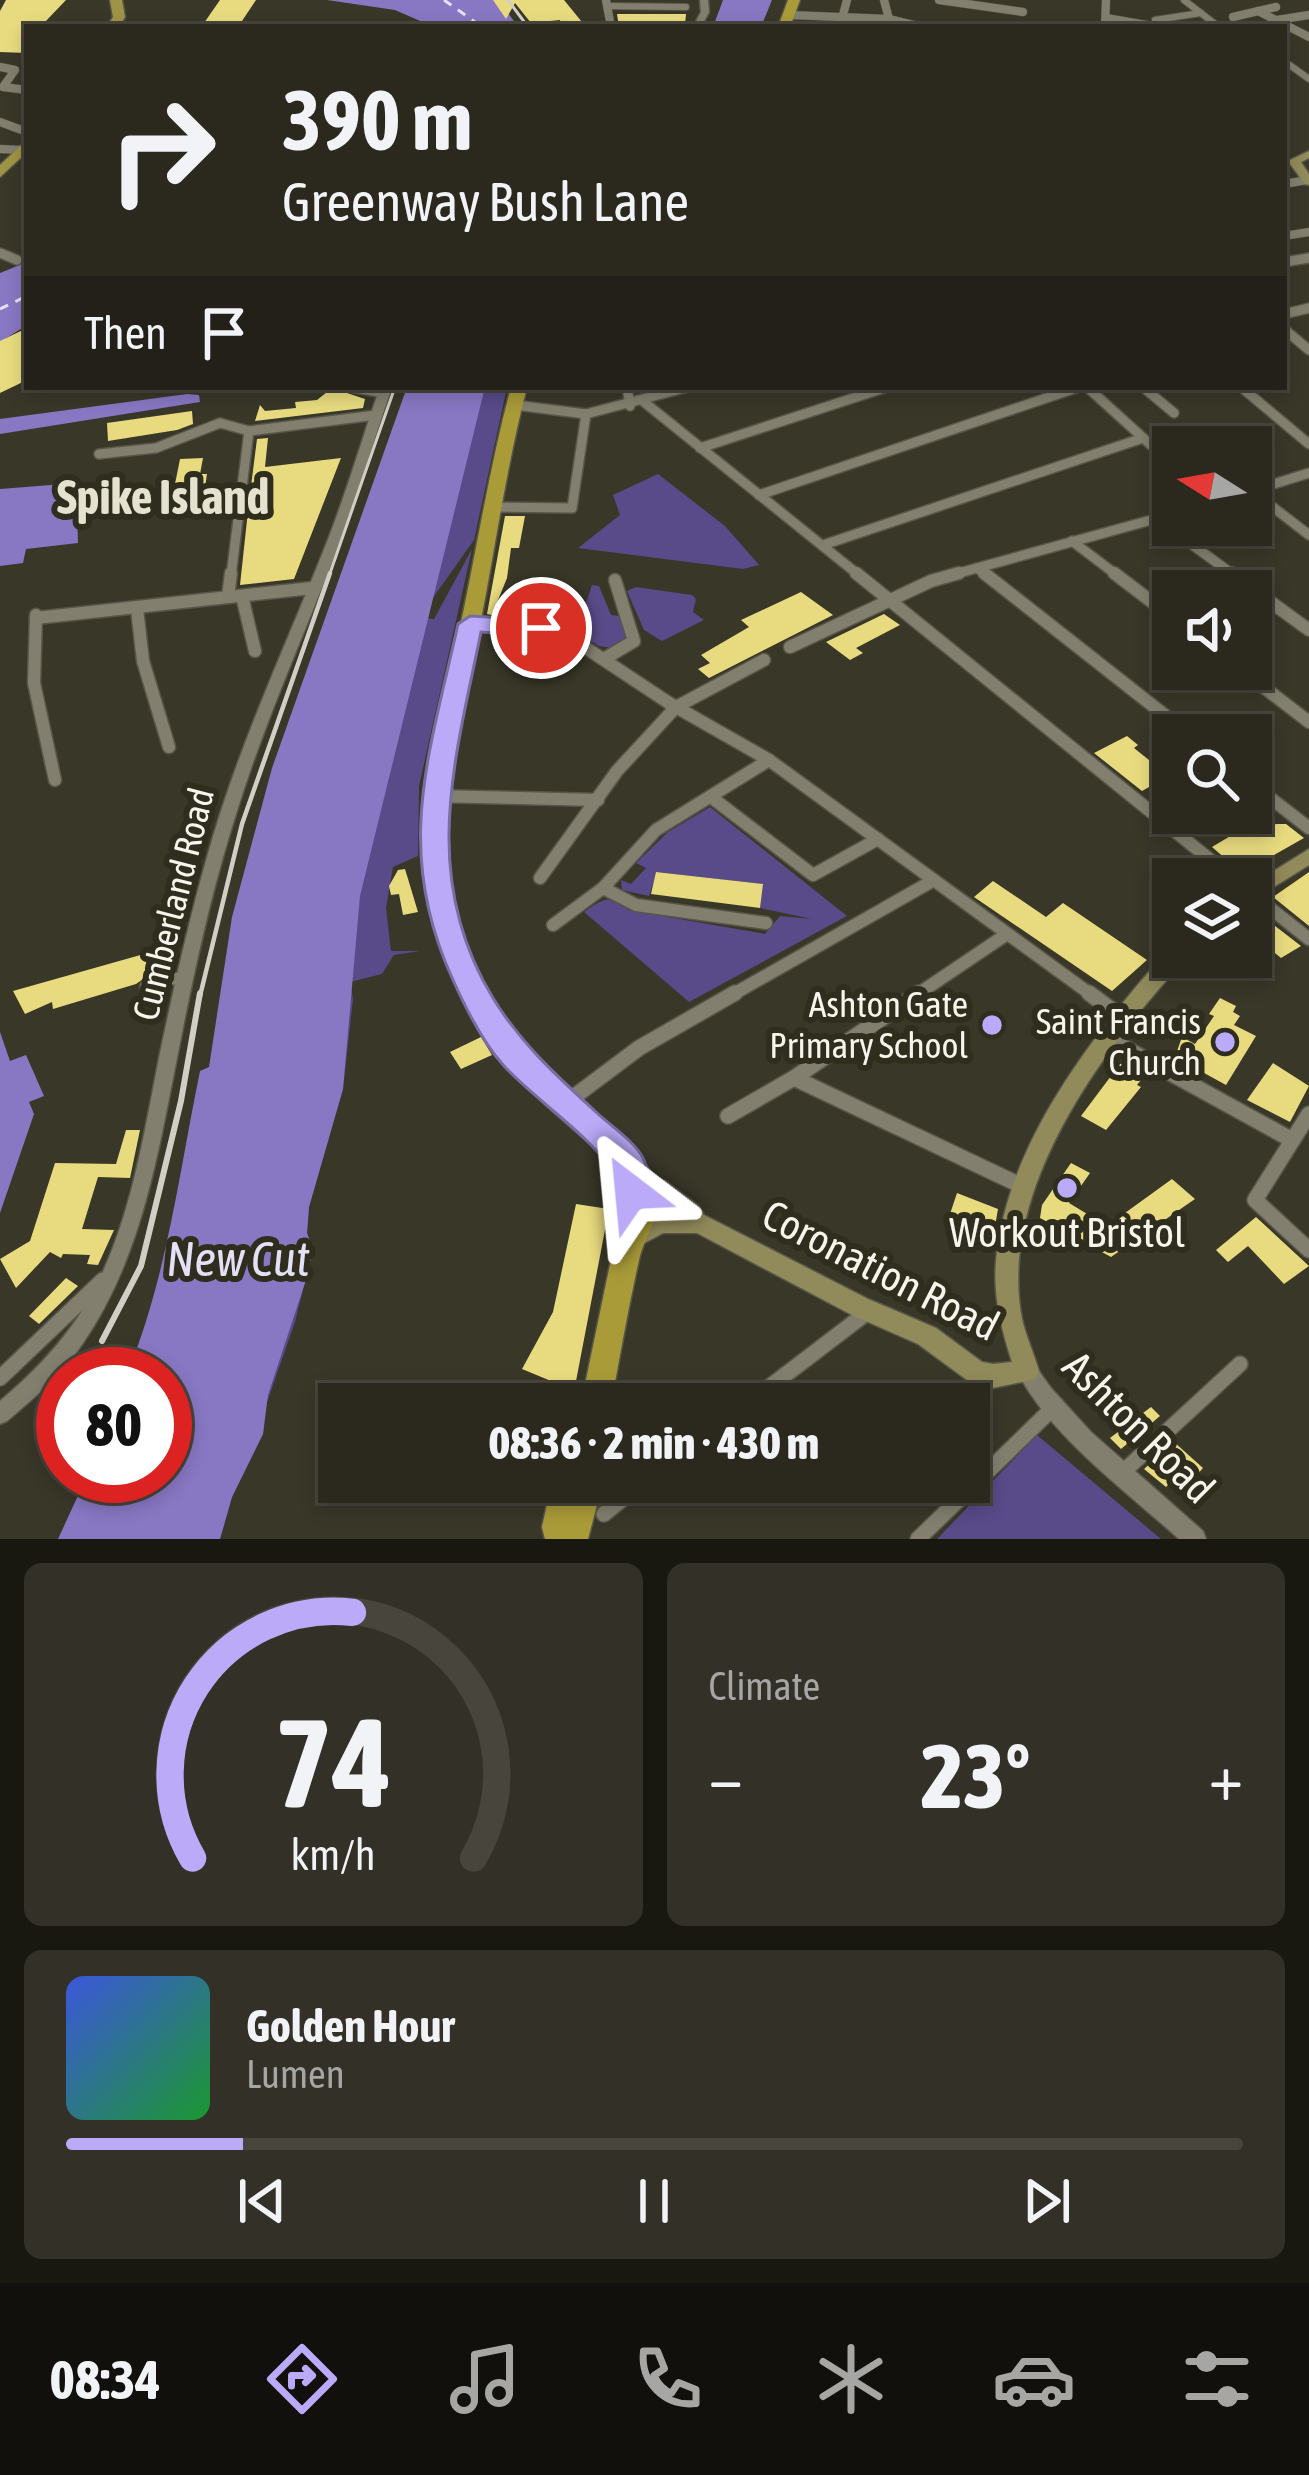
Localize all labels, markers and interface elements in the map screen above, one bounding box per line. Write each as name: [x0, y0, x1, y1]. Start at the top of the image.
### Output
icon: right: [84, 72, 240, 228]
text: 390 m: [282, 72, 472, 168]
text: Greenway Bush Lane: [282, 171, 689, 232]
icon: arrive: [191, 300, 257, 366]
text: Then: [84, 307, 167, 359]
north arrow: [1152, 426, 1272, 546]
map controls: [1152, 426, 1272, 978]
district label: Spike Island: [57, 469, 269, 524]
button: sound: [1152, 570, 1272, 690]
pin: [490, 577, 592, 679]
icon: arrive: [508, 595, 574, 661]
button: search: [1152, 714, 1272, 834]
street label: Cumberland Road: [124, 783, 222, 1025]
button: layers: [1152, 858, 1272, 978]
place label: Ashton Gate Primary School: [769, 983, 968, 1066]
place label: Saint Francis Church: [1036, 1000, 1201, 1083]
marker: Ashton Gate Primary School: [979, 1012, 1005, 1038]
marker: Saint Francis Church: [1212, 1029, 1238, 1055]
position arrow: [568, 1129, 694, 1255]
marker: Workout Bristol: [1054, 1175, 1080, 1201]
street label: Coronation Road: [755, 1190, 1007, 1350]
place label: Workout Bristol: [949, 1208, 1185, 1256]
water label: New Cut: [166, 1231, 310, 1286]
street label: Ashton Road: [1054, 1342, 1224, 1512]
speed limit sign: 80: [36, 1347, 192, 1503]
text: 08:36 · 2 min · 430 m: [489, 1417, 819, 1469]
text: Climate: [709, 1664, 820, 1708]
text: 74: [275, 1690, 392, 1833]
text: 23°: [921, 1724, 1030, 1827]
text: −: [709, 1738, 743, 1814]
text: +: [1209, 1738, 1243, 1814]
text: km/h: [291, 1829, 376, 1878]
text: Golden Hour: [246, 2000, 455, 2052]
text: Lumen: [246, 2052, 345, 2096]
icon: previous: [229, 2168, 295, 2234]
icon: pause: [621, 2168, 687, 2234]
icon: next: [1014, 2168, 1080, 2234]
icon: directions: [260, 2337, 344, 2421]
icon: music: [443, 2337, 527, 2421]
icon: phone: [626, 2337, 710, 2421]
icon: climate: [809, 2337, 893, 2421]
icon: car: [992, 2337, 1076, 2421]
icon: filters: [1175, 2337, 1259, 2421]
text: 08:34: [50, 2349, 161, 2410]

